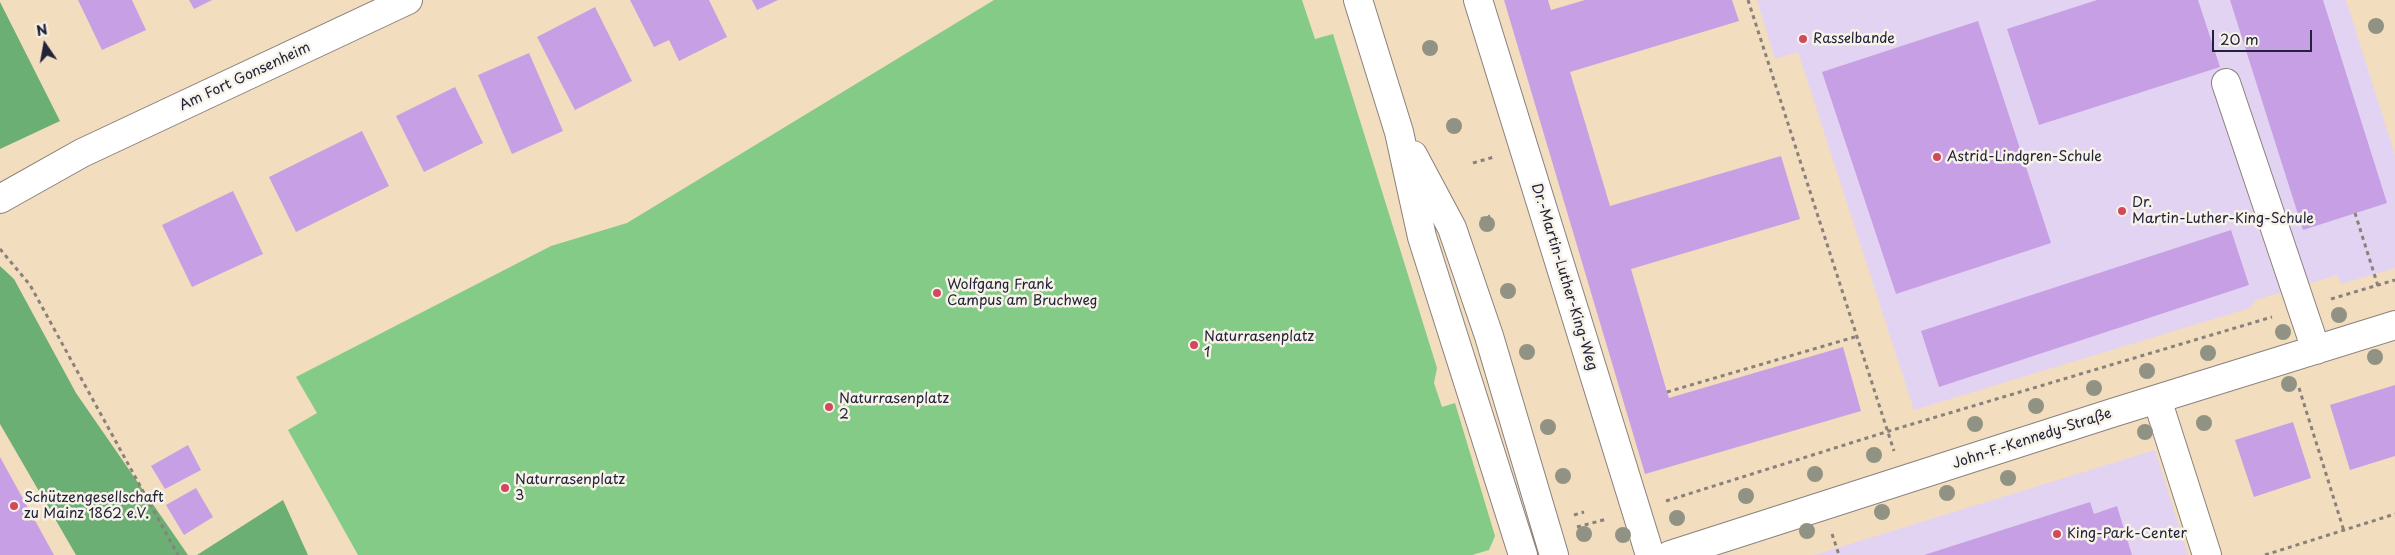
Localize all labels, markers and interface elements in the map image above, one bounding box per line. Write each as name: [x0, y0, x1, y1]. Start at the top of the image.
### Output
text: N: [34, 18, 49, 41]
north arrow: [20, 20, 70, 70]
scale bar: [2215, 20, 2315, 52]
text: 20 m: [2220, 27, 2259, 50]
place label: Rasselbande: [1813, 31, 1895, 47]
marker: Rasselbande: [1797, 33, 1809, 45]
street label: Am Fort Gonsenheim: [177, 39, 313, 115]
place label: Astrid-Lindgren-Schule: [1947, 149, 2102, 165]
marker: Astrid-Lindgren-Schule: [1931, 151, 1943, 163]
street label: Dr.-Martin-Luther-King-Weg: [1527, 181, 1601, 373]
place label: Dr. Martin-Luther-King-Schule: [2132, 195, 2314, 228]
marker: Dr. Martin-Luther-King-Schule: [2116, 205, 2128, 217]
place label: Wolfgang Frank Campus am Bruchweg: [947, 277, 1098, 310]
marker: Wolfgang Frank Campus am Bruchweg: [931, 287, 943, 299]
place label: Naturrasenplatz 1: [1204, 329, 1314, 362]
marker: Naturrasenplatz 1: [1188, 339, 1200, 351]
place label: Naturrasenplatz 2: [839, 391, 949, 424]
marker: Naturrasenplatz 2: [823, 401, 835, 413]
street label: John-F.-Kennedy-Straße: [1950, 405, 2114, 473]
place label: Naturrasenplatz 3: [515, 472, 625, 504]
marker: Naturrasenplatz 3: [499, 482, 511, 494]
place label: Schützengesellschaft zu Mainz 1862 e.V.: [24, 490, 164, 522]
marker: Schützengesellschaft zu Mainz 1862 e.V.: [8, 500, 20, 512]
place label: King-Park-Center: [2067, 526, 2187, 542]
marker: King-Park-Center: [2051, 528, 2063, 540]

